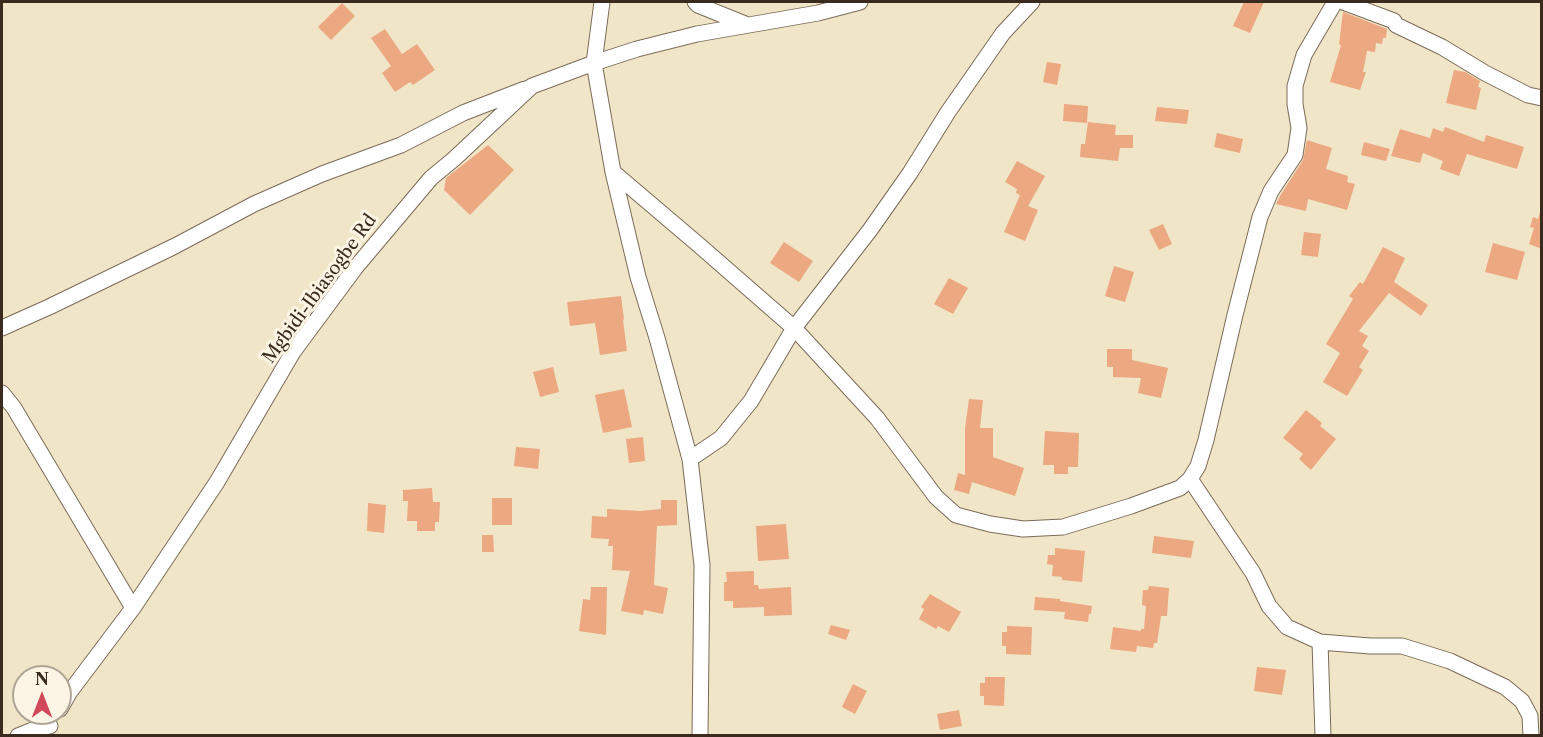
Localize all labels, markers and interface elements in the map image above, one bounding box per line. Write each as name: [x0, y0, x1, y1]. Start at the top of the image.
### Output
street label: Mgbidi-Ibiasogbe Rd: [259, 210, 381, 368]
north arrow: [12, 665, 72, 725]
text: N: [35, 669, 49, 689]

